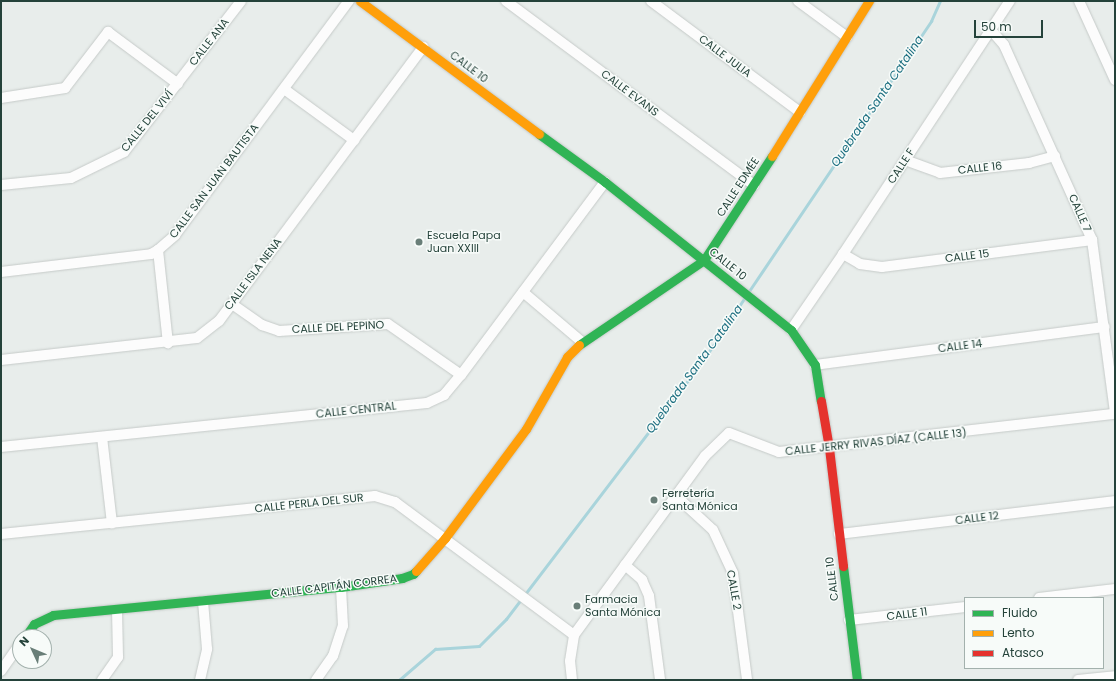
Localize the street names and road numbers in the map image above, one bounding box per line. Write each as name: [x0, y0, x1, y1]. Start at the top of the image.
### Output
street label: CALLE ANA: [186, 16, 232, 68]
street label: CALLE JULIA: [696, 32, 754, 80]
street label: CALLE 10: [447, 48, 491, 86]
street label: CALLE EVANS: [599, 67, 661, 119]
street label: CALLE DEL VIVÍ: [118, 88, 176, 154]
street label: CALLE SAN JUAN BAUTISTA: [167, 121, 261, 241]
street label: CALLE F: [885, 146, 917, 186]
street label: CALLE EDMÉE: [714, 155, 762, 219]
street label: CALLE 16: [957, 159, 1003, 177]
street label: CALLE 7: [1066, 192, 1094, 234]
street label: CALLE ISLA NENA: [222, 235, 284, 313]
street label: CALLE 10: [707, 245, 749, 283]
street label: CALLE 15: [944, 247, 990, 265]
street label: CALLE DEL PEPINO: [291, 318, 385, 336]
street label: CALLE 14: [937, 337, 983, 355]
street label: CALLE CENTRAL: [315, 399, 397, 421]
street label: CALLE JERRY RIVAS DÍAZ (CALLE 13): [785, 426, 967, 458]
street label: CALLE PERLA DEL SUR: [254, 491, 364, 515]
street label: CALLE 12: [954, 509, 1000, 527]
street label: CALLE 10: [823, 556, 841, 602]
street label: CALLE 2: [724, 569, 744, 611]
street label: CALLE CAPITÁN CORREA: [270, 572, 398, 600]
street label: CALLE 11: [886, 605, 928, 623]

